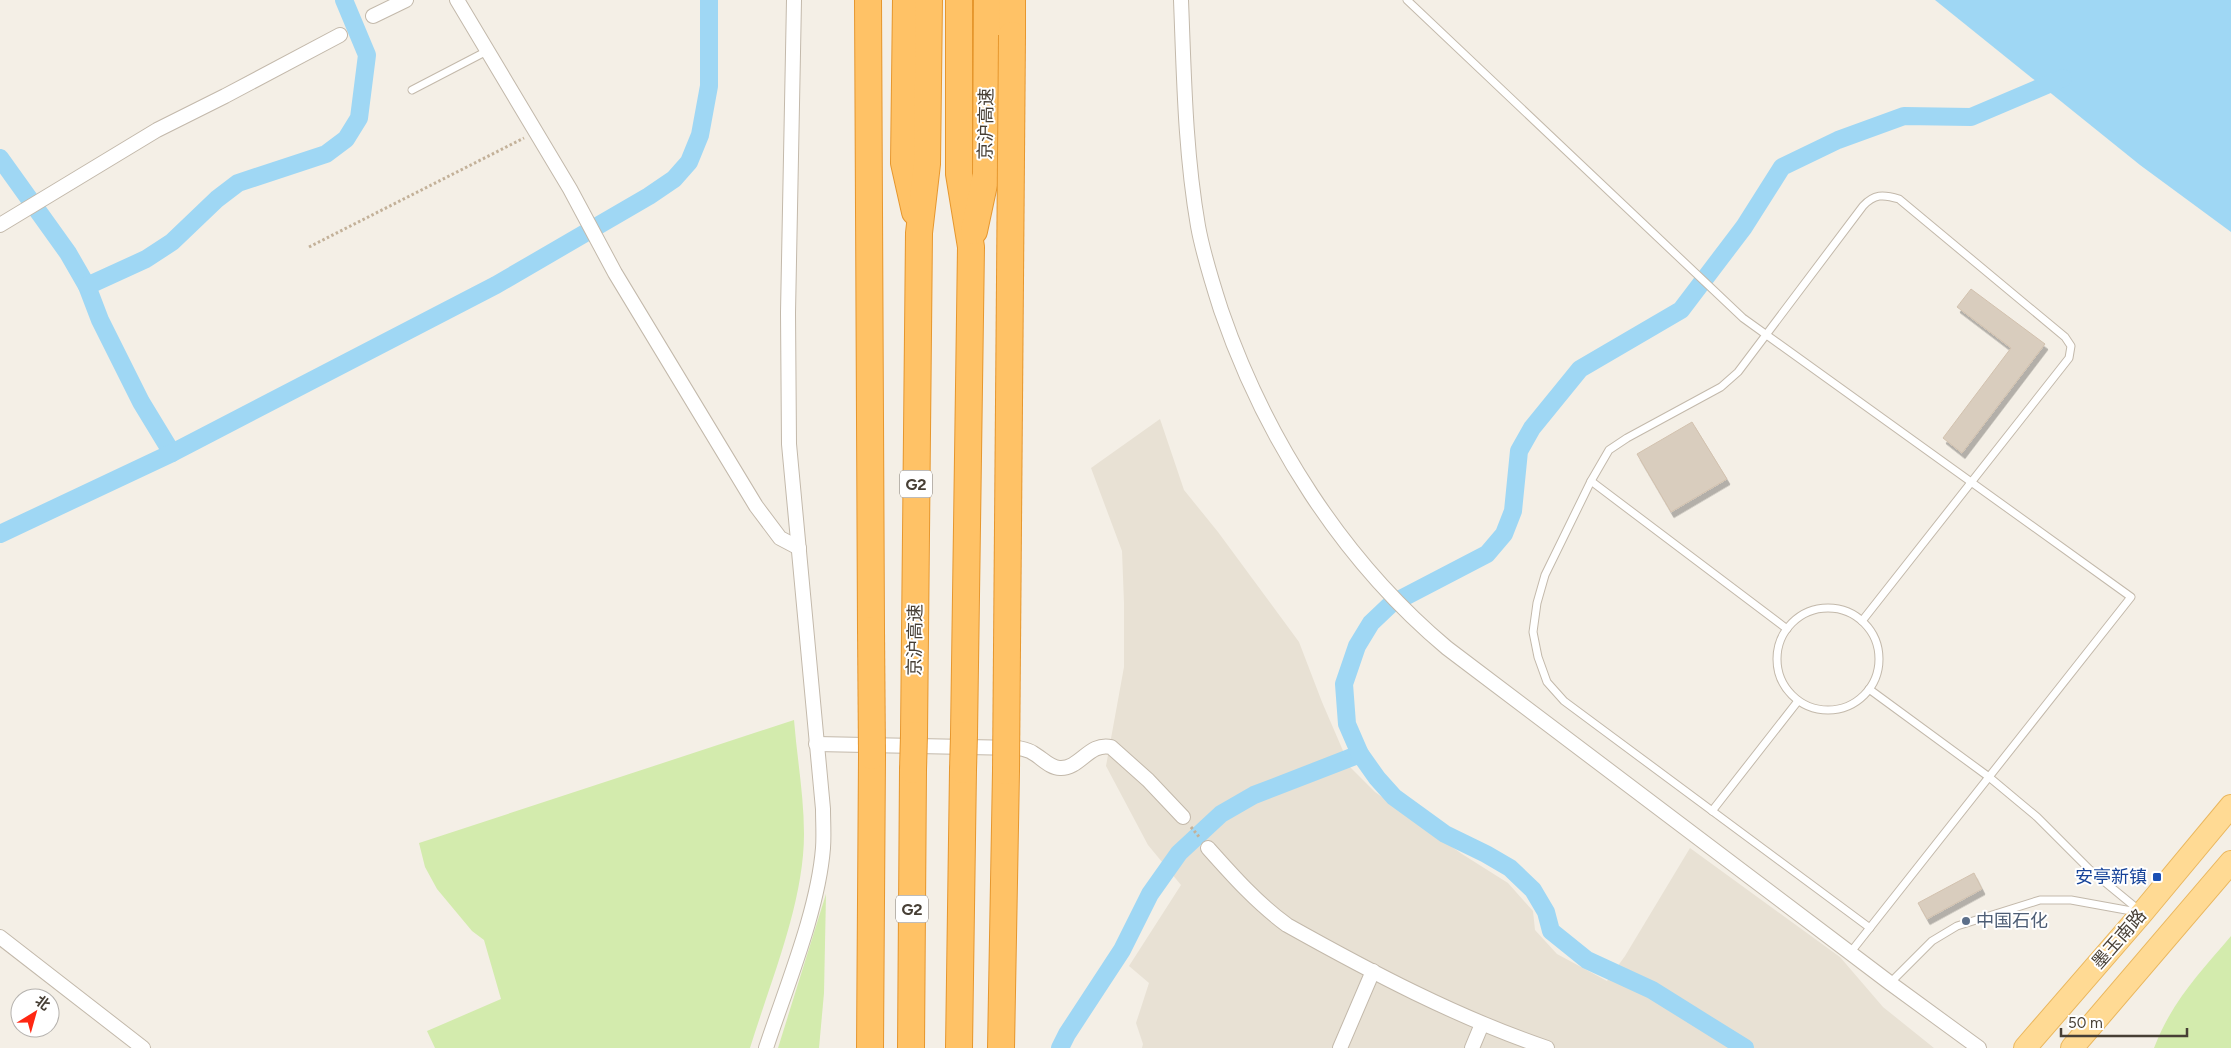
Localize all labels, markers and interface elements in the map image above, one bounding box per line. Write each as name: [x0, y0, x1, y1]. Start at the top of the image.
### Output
street label: 京沪高速: [974, 88, 998, 160]
road number: G2: [900, 470, 932, 498]
street label: 京沪高速: [903, 604, 927, 676]
place label: 安亭新镇: [2075, 866, 2147, 888]
marker: 安亭新镇: [2151, 871, 2163, 883]
road number: G2: [896, 896, 928, 922]
street label: 墨玉南路: [2087, 905, 2151, 973]
place label: 中国石化: [1976, 910, 2048, 932]
marker: 中国石化: [1960, 915, 1972, 927]
north arrow: [10, 988, 60, 1038]
text: 北: [32, 992, 53, 1014]
scale bar: [2061, 1006, 2187, 1038]
text: 50 m: [2068, 1014, 2103, 1032]

